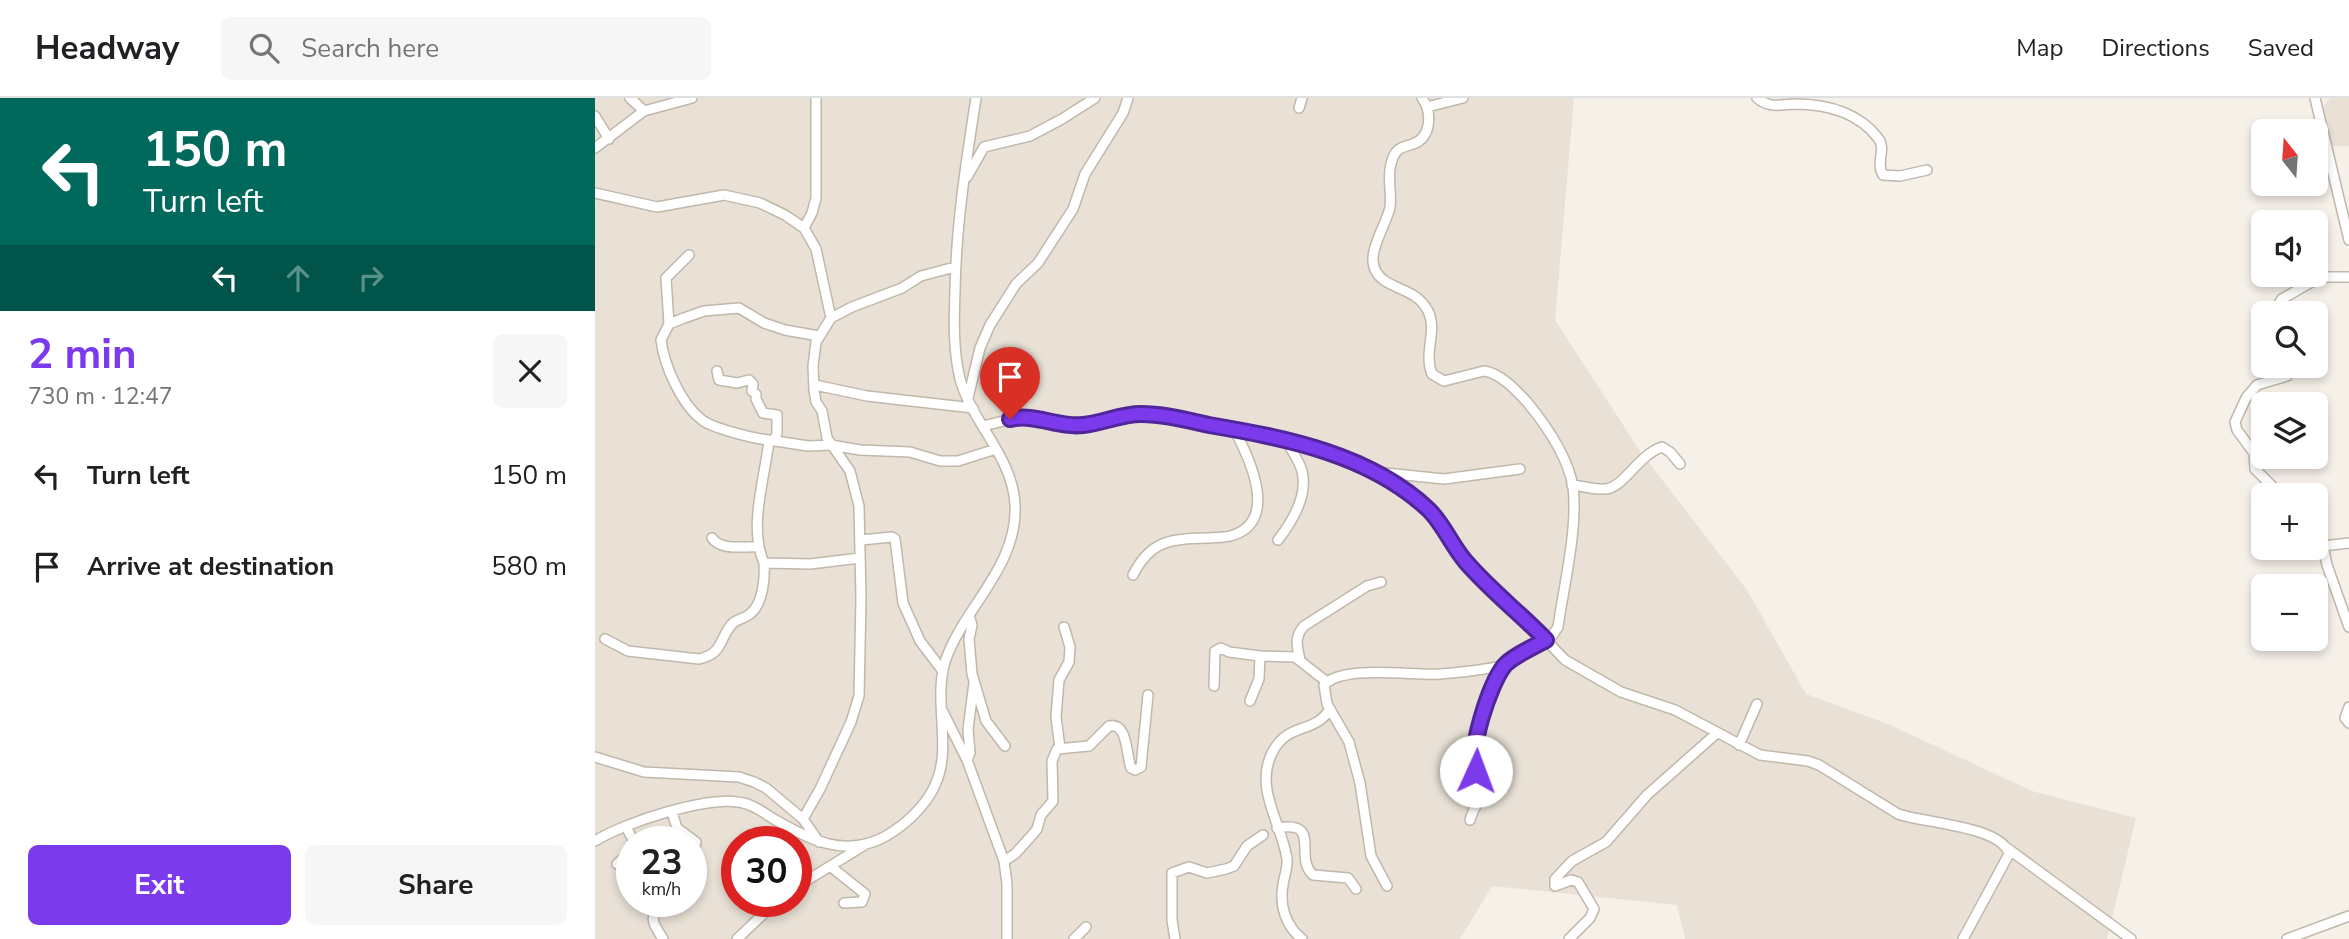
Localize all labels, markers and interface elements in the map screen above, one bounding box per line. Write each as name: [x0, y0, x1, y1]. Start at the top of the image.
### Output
search box: [221, 17, 711, 80]
text: Headway: [35, 26, 179, 71]
icon: search: [245, 29, 283, 67]
text: Search here: [301, 31, 439, 66]
text: Map: [2016, 32, 2063, 64]
text: Directions: [2101, 32, 2210, 64]
text: Saved: [2248, 32, 2314, 64]
text: 150 m: [143, 116, 287, 183]
north arrow: [2251, 119, 2327, 196]
map controls: [2251, 119, 2328, 651]
icon: left: [28, 126, 119, 217]
text: Turn left: [143, 180, 263, 223]
button: sound: [2251, 210, 2328, 287]
icon: left: [206, 259, 244, 297]
icon: ahead: [279, 259, 317, 297]
icon: right: [352, 259, 390, 297]
button: search: [2251, 301, 2328, 378]
text: 2 min: [28, 326, 137, 383]
button: close: [493, 334, 567, 408]
pin: [980, 347, 1040, 419]
icon: arrive: [991, 358, 1029, 396]
text: 730 m · 12:47: [28, 381, 173, 412]
button: layers: [2251, 392, 2328, 469]
icon: left: [28, 457, 66, 495]
text: Turn left: [87, 458, 190, 493]
text: 150 m: [491, 458, 567, 493]
button: +: [2251, 483, 2328, 560]
icon: arrive: [28, 548, 66, 586]
text: Arrive at destination: [87, 549, 334, 584]
text: 580 m: [491, 549, 567, 584]
button: −: [2251, 574, 2328, 651]
position arrow: [1439, 734, 1513, 808]
speed limit sign: 30: [721, 826, 812, 917]
text: 23: [640, 839, 683, 886]
button: Exit: [28, 845, 291, 925]
button: Share: [305, 845, 567, 925]
text: km/h: [642, 877, 681, 901]

